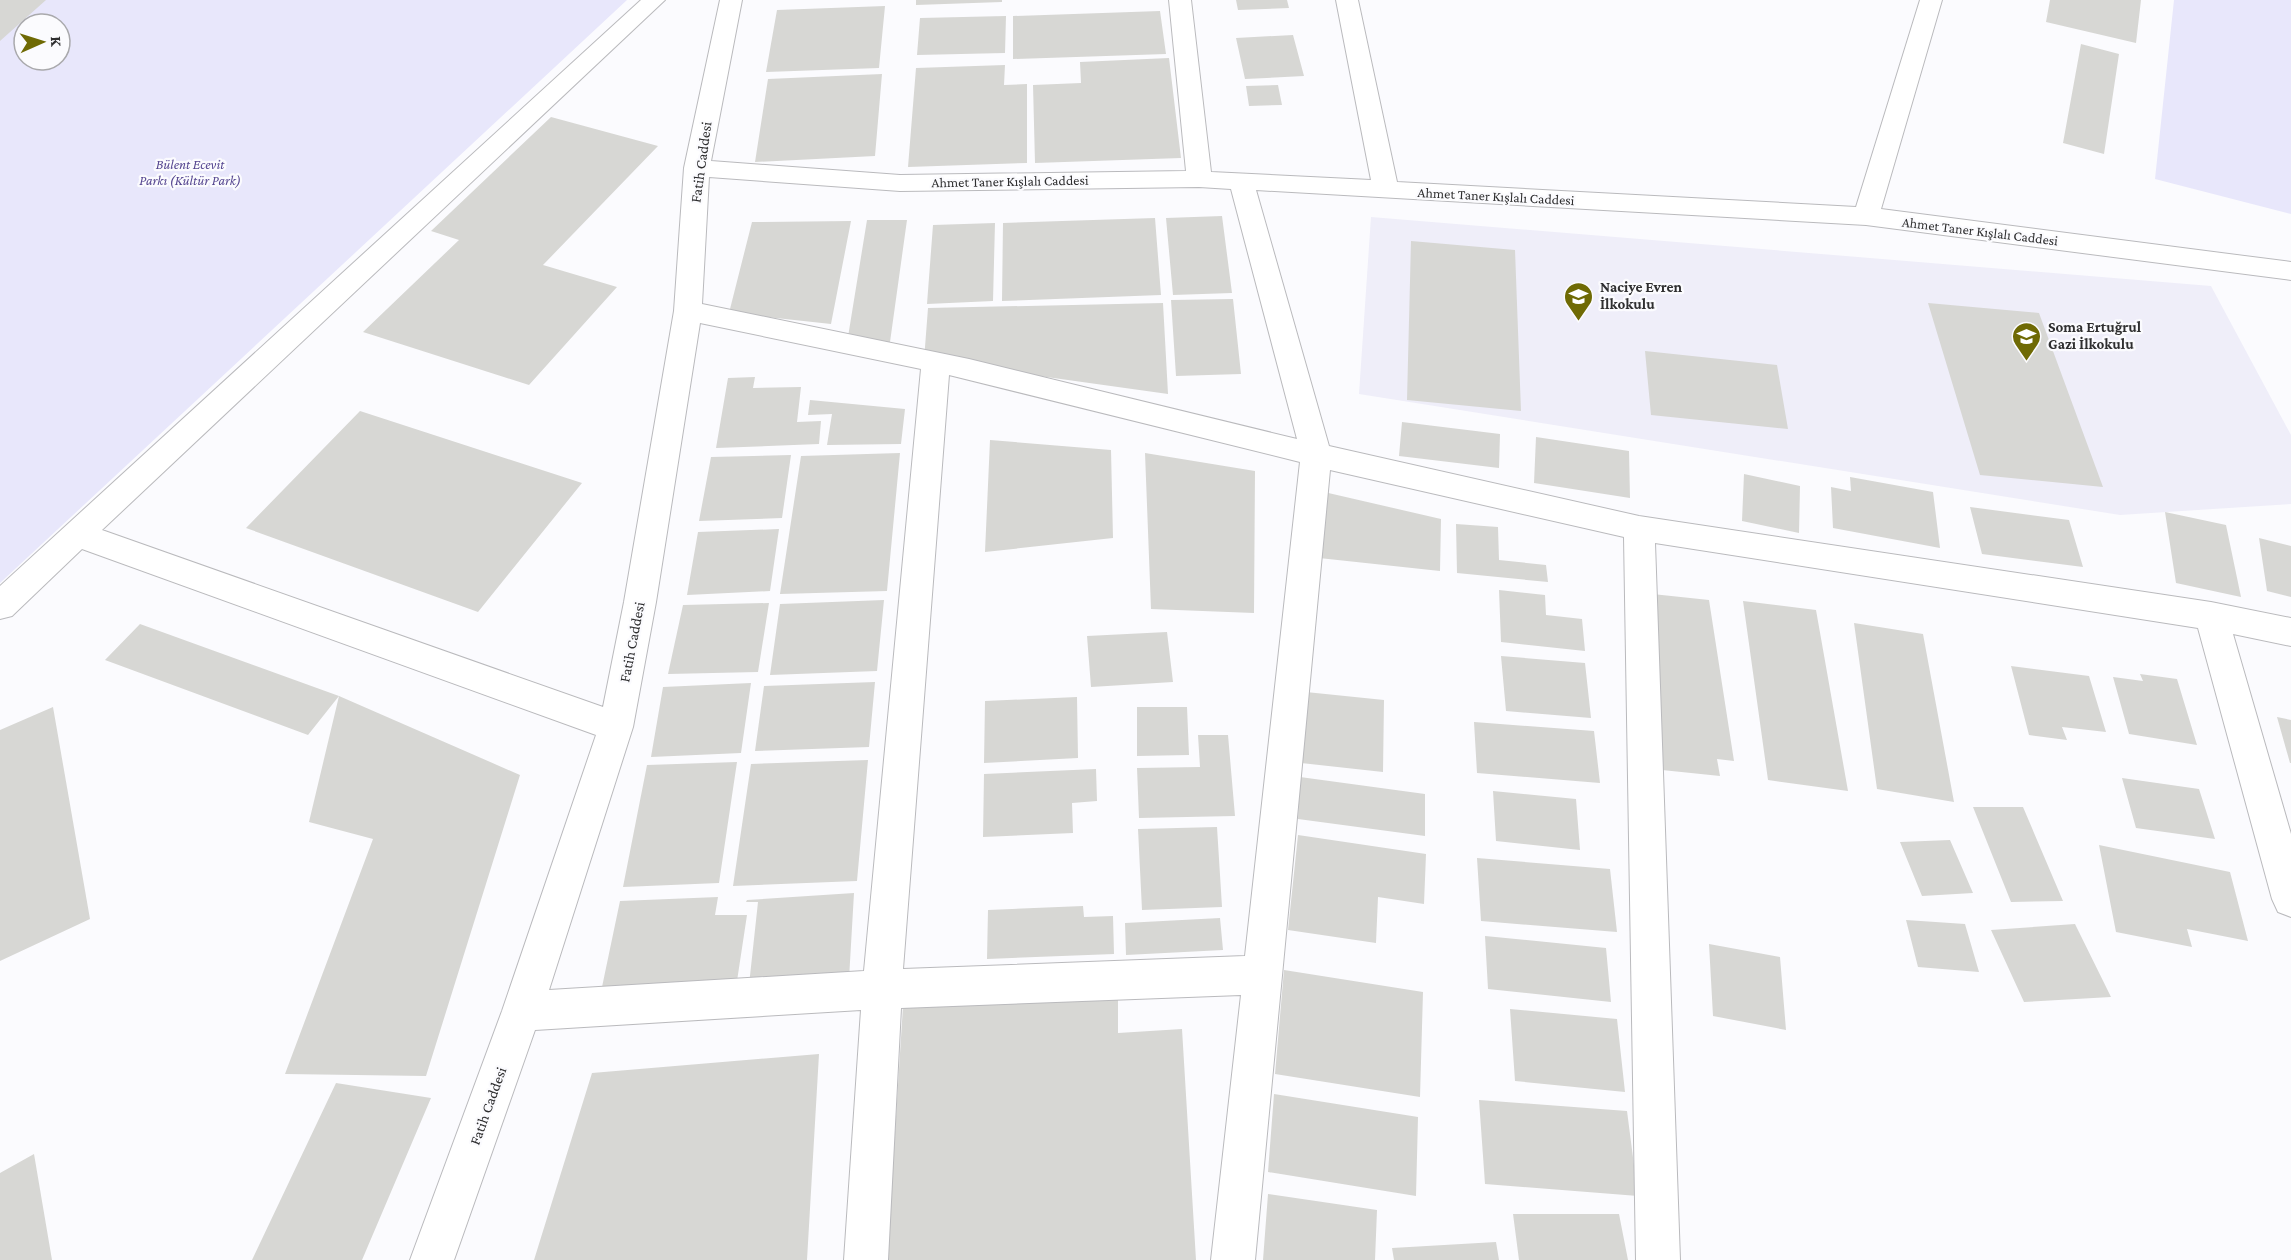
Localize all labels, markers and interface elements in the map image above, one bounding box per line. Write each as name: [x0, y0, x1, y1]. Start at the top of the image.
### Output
north arrow: [12, 12, 72, 72]
text: K: [48, 36, 65, 48]
street label: Fatih Caddesi: [687, 120, 715, 204]
park label: Bülent Ecevit Parkı (Kültür Park): [139, 156, 241, 189]
street label: Ahmet Taner Kışlalı Caddesi: [931, 172, 1089, 190]
street label: Ahmet Taner Kışlalı Caddesi: [1417, 184, 1575, 208]
street label: Ahmet Taner Kışlalı Caddesi: [1901, 213, 2059, 249]
place label: Naciye Evren İlkokulu: [1600, 279, 1682, 312]
school or university icon: Naciye Evren İlkokulu: [1563, 280, 1595, 322]
place label: Soma Ertuğrul Gazi İlkokulu: [2048, 319, 2142, 352]
school or university icon: Soma Ertuğrul Gazi İlkokulu: [2011, 320, 2043, 362]
street label: Fatih Caddesi: [616, 600, 648, 684]
street label: Fatih Caddesi: [467, 1065, 510, 1147]

